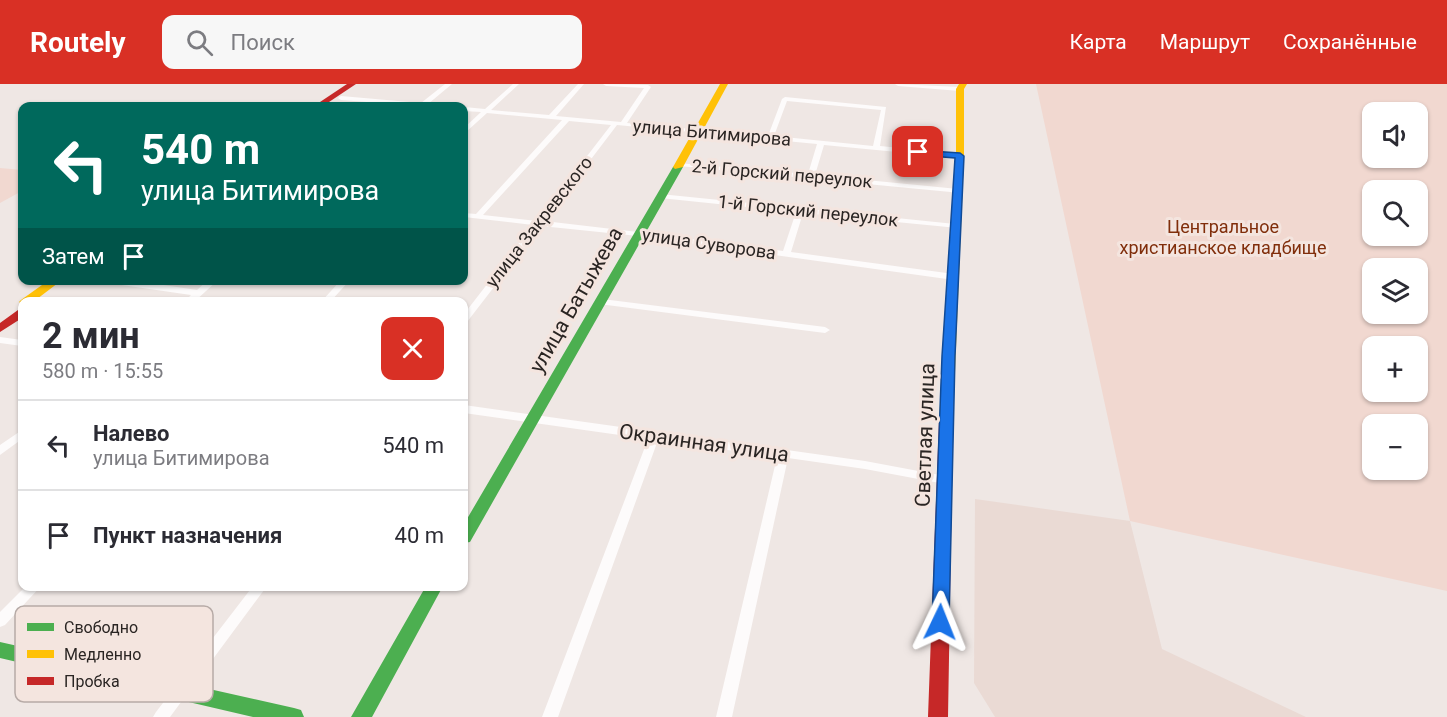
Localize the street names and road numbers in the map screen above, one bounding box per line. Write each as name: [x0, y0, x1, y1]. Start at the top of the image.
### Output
street label: улица Битимирова: [632, 115, 792, 150]
street label: улица Закревского: [481, 152, 596, 292]
street label: 2-й Горский переулок: [691, 155, 873, 192]
street label: 1-й Горский переулок: [717, 191, 899, 230]
street label: улица Батыжева: [525, 223, 627, 377]
street label: улица Суворова: [641, 224, 777, 263]
street label: Светлая улица: [910, 363, 940, 507]
street label: Окраинная улица: [618, 419, 790, 467]

